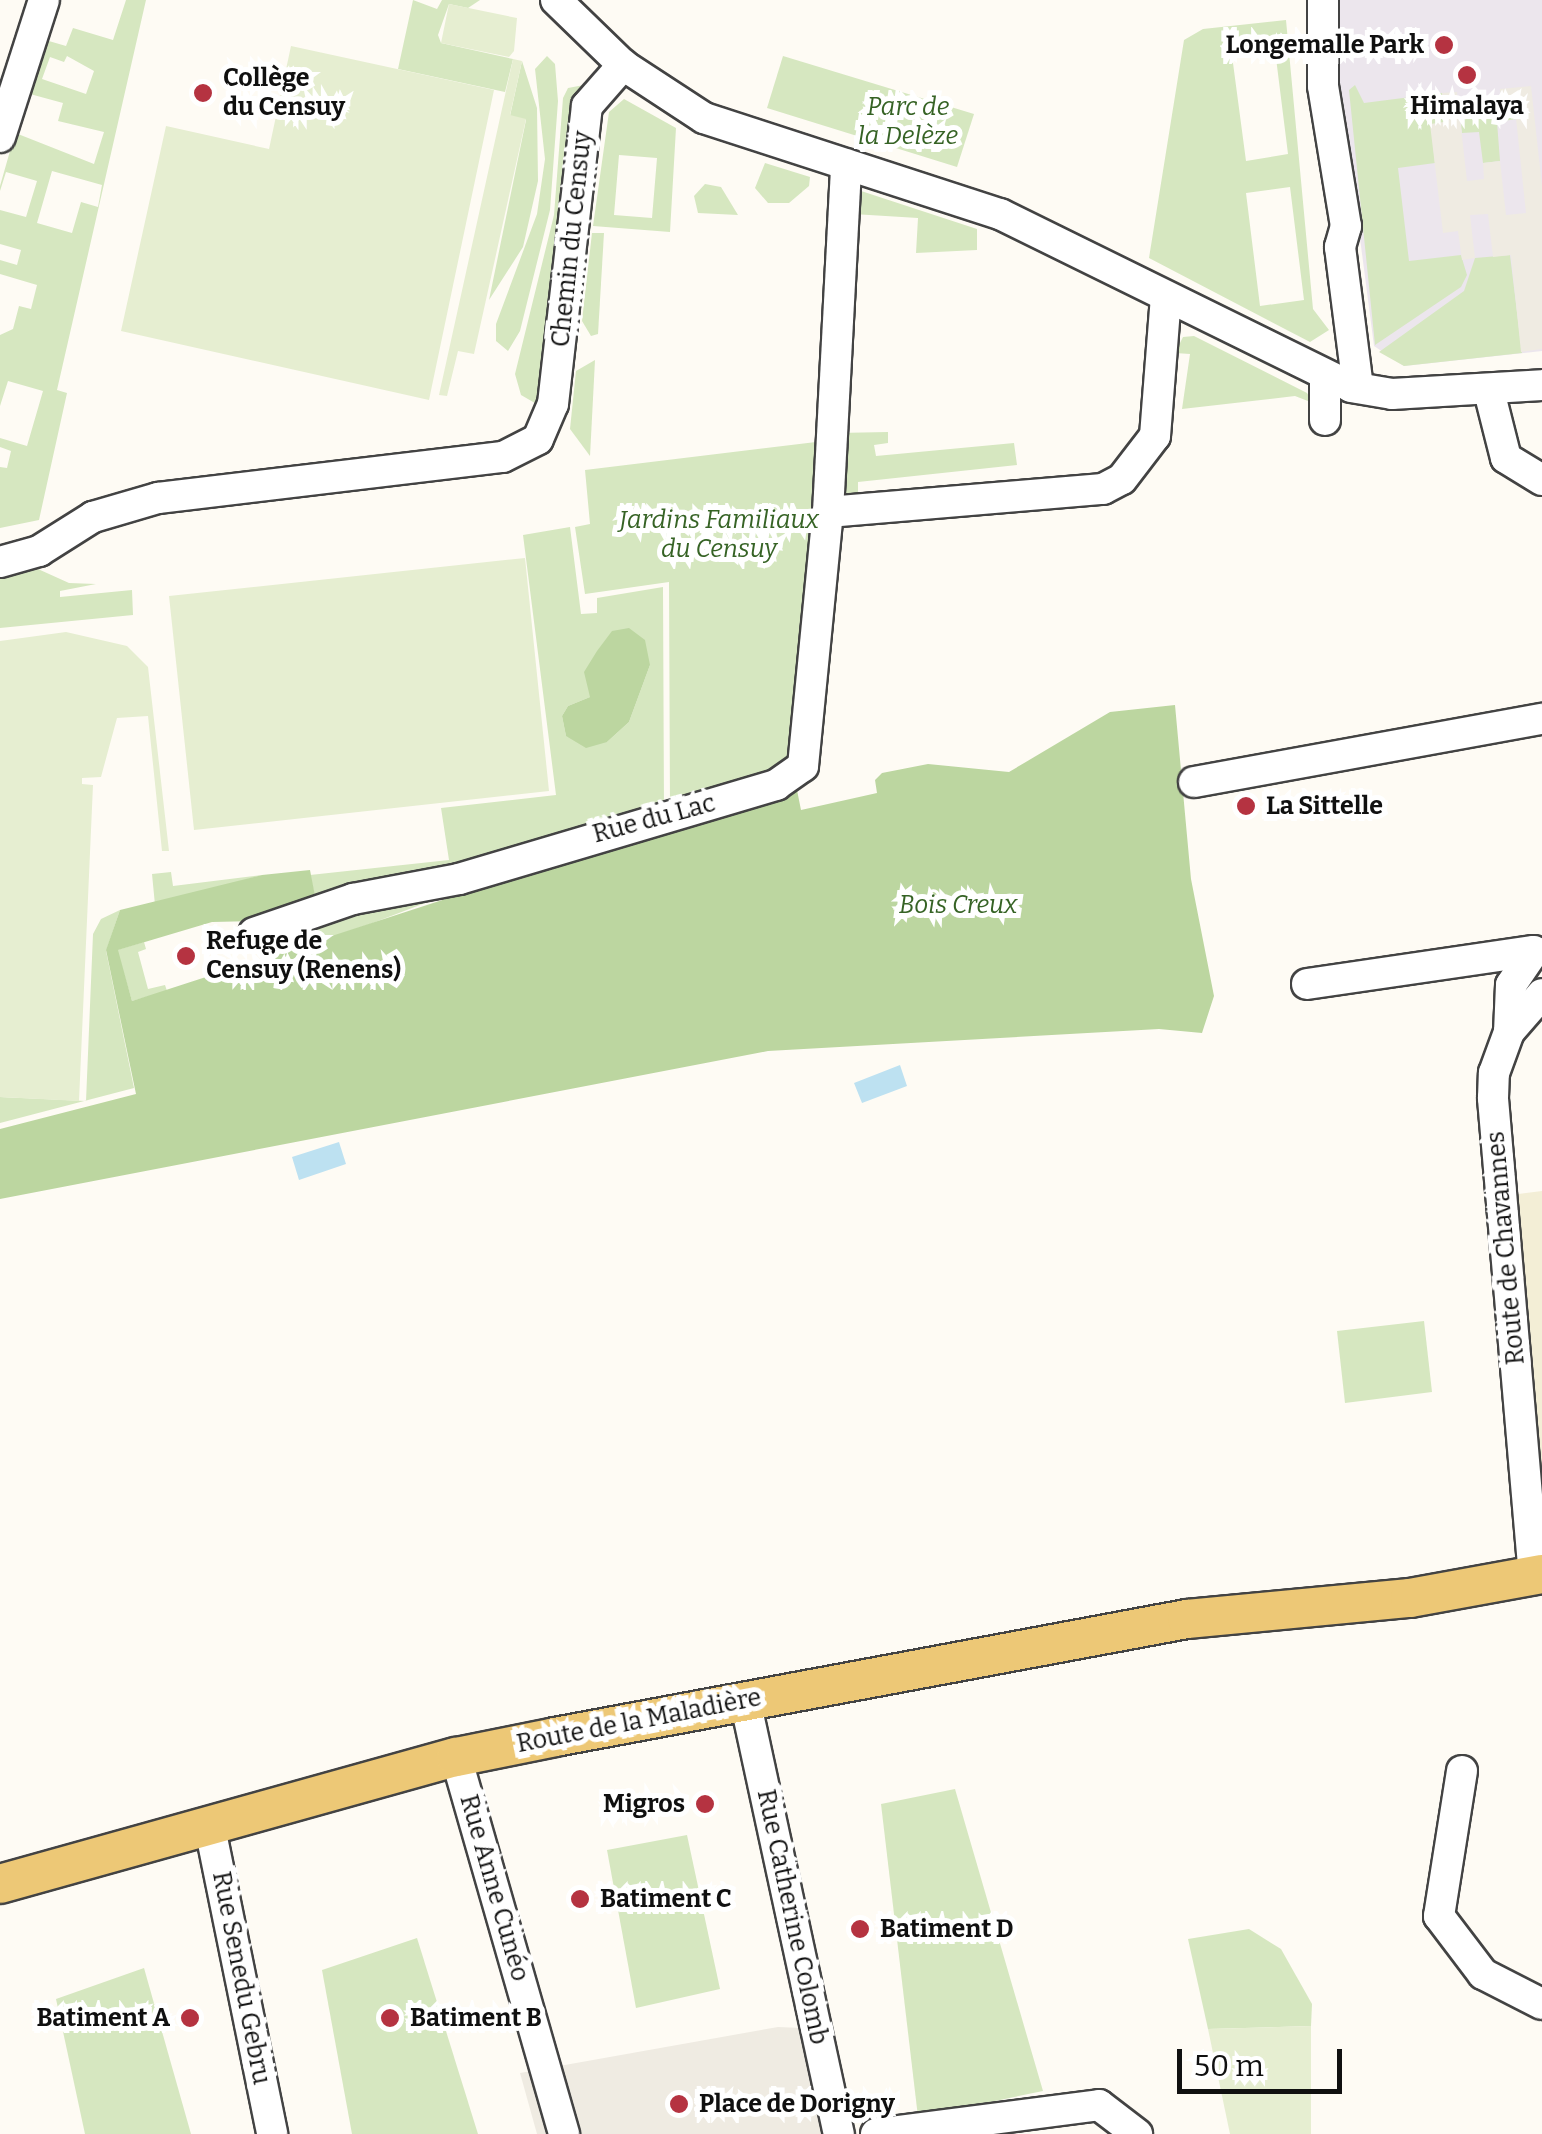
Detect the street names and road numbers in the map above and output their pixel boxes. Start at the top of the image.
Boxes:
street label: Chemin du Censuy [546,129,598,349]
street label: Rue du Lac [589,788,719,850]
street label: Route de Chavannes [1481,1130,1531,1366]
street label: Route de la Maladière [514,1683,764,1759]
street label: Rue Catherine Colomb [750,1787,834,2047]
street label: Rue Anne Cunéo [453,1791,535,1985]
street label: Rue Senedu Gebru [206,1869,276,2087]

